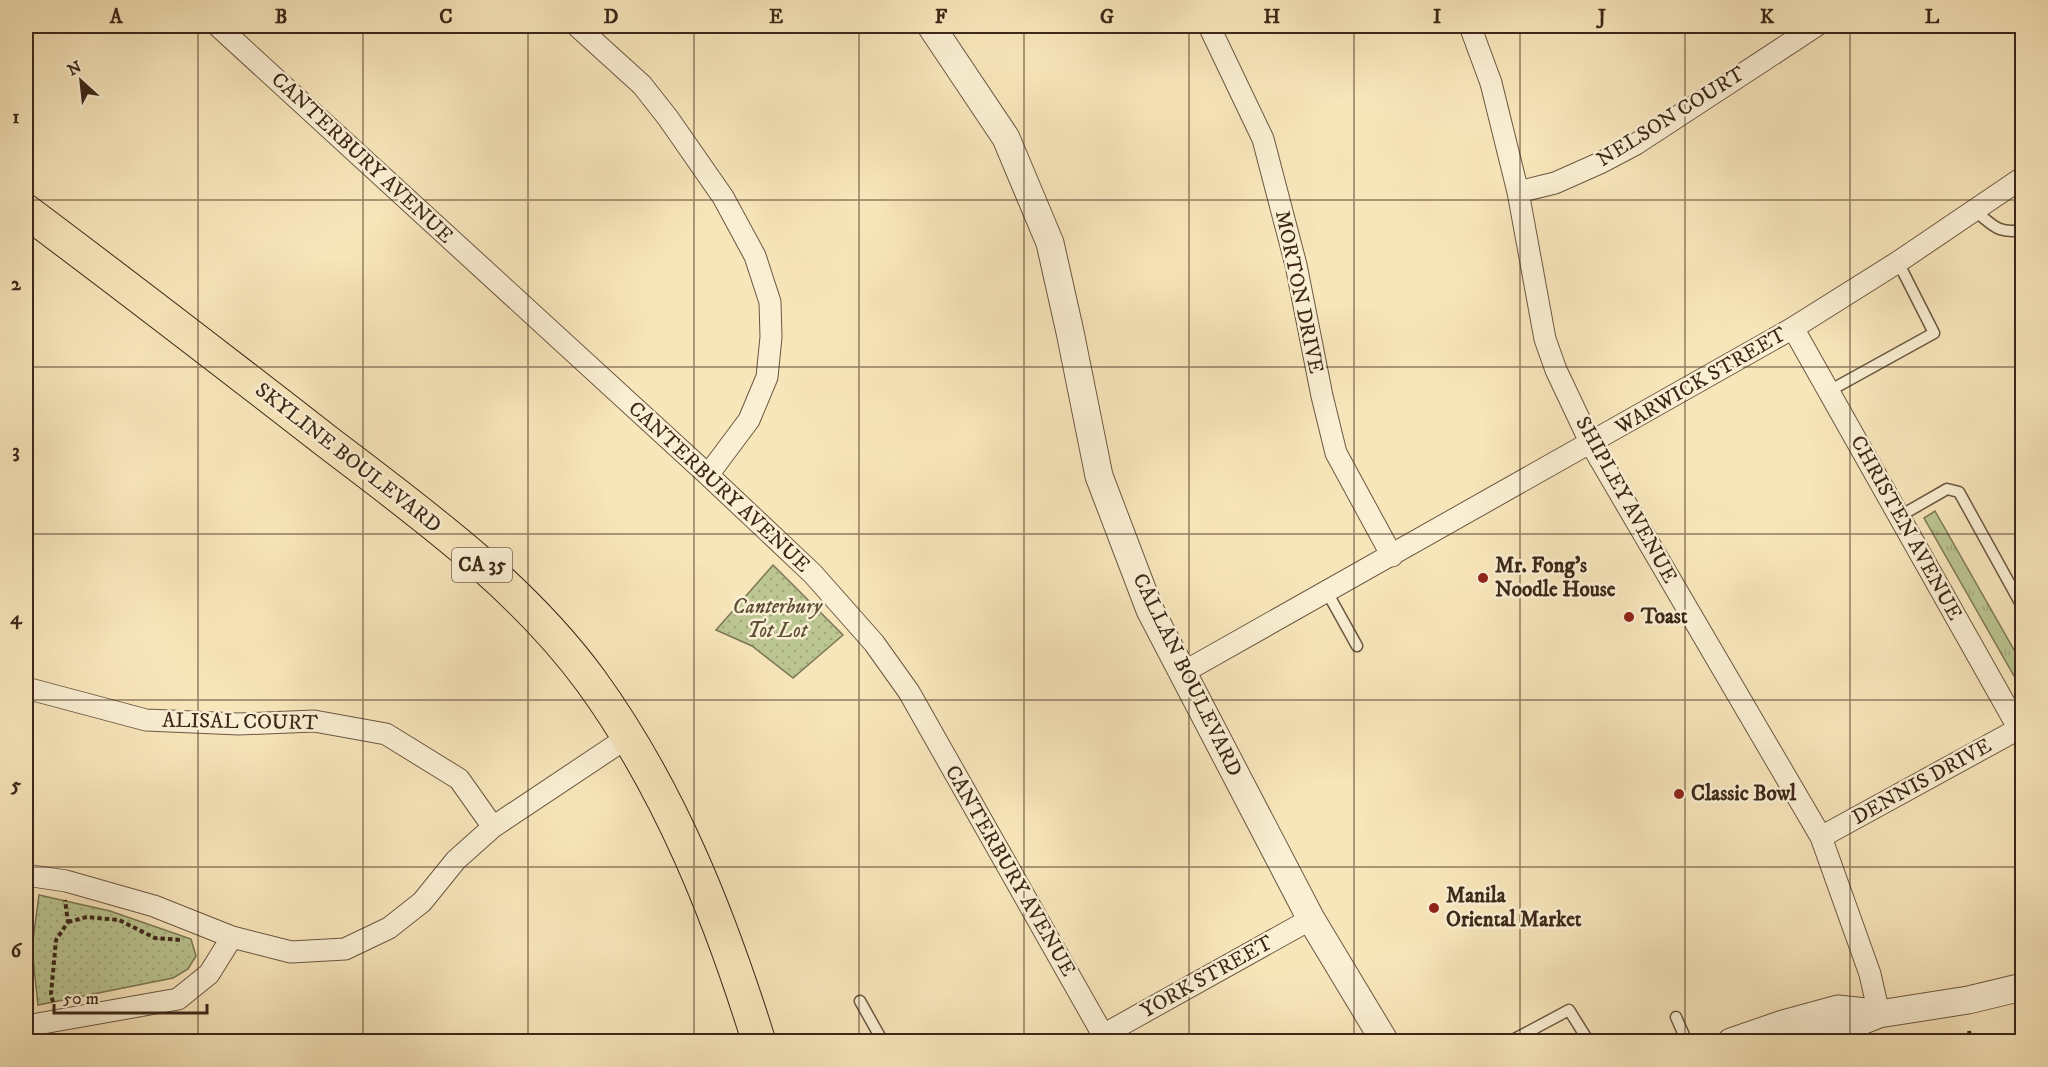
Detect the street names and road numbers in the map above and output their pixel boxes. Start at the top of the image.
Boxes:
street label: NELSON COURT [1592,61,1750,173]
street label: CANTERBURY AVENUE [266,67,459,249]
street label: MORTON DRIVE [1269,208,1329,376]
street label: WARWICK STREET [1610,321,1791,441]
street label: SKYLINE BOULEVARD [250,377,446,539]
street label: CANTERBURY AVENUE [623,396,816,578]
street label: SHIPLEY AVENUE [1569,412,1683,588]
street label: CHRISTEN AVENUE [1844,431,1968,625]
road number: CA 35 [452,548,512,582]
street label: CALLAN BOULEVARD [1126,569,1248,781]
street label: ALISAL COURT [162,708,318,736]
street label: DENNIS DRIVE [1848,733,1996,831]
street label: CANTERBURY AVENUE [939,761,1081,981]
street label: YORK STREET [1136,930,1278,1024]

